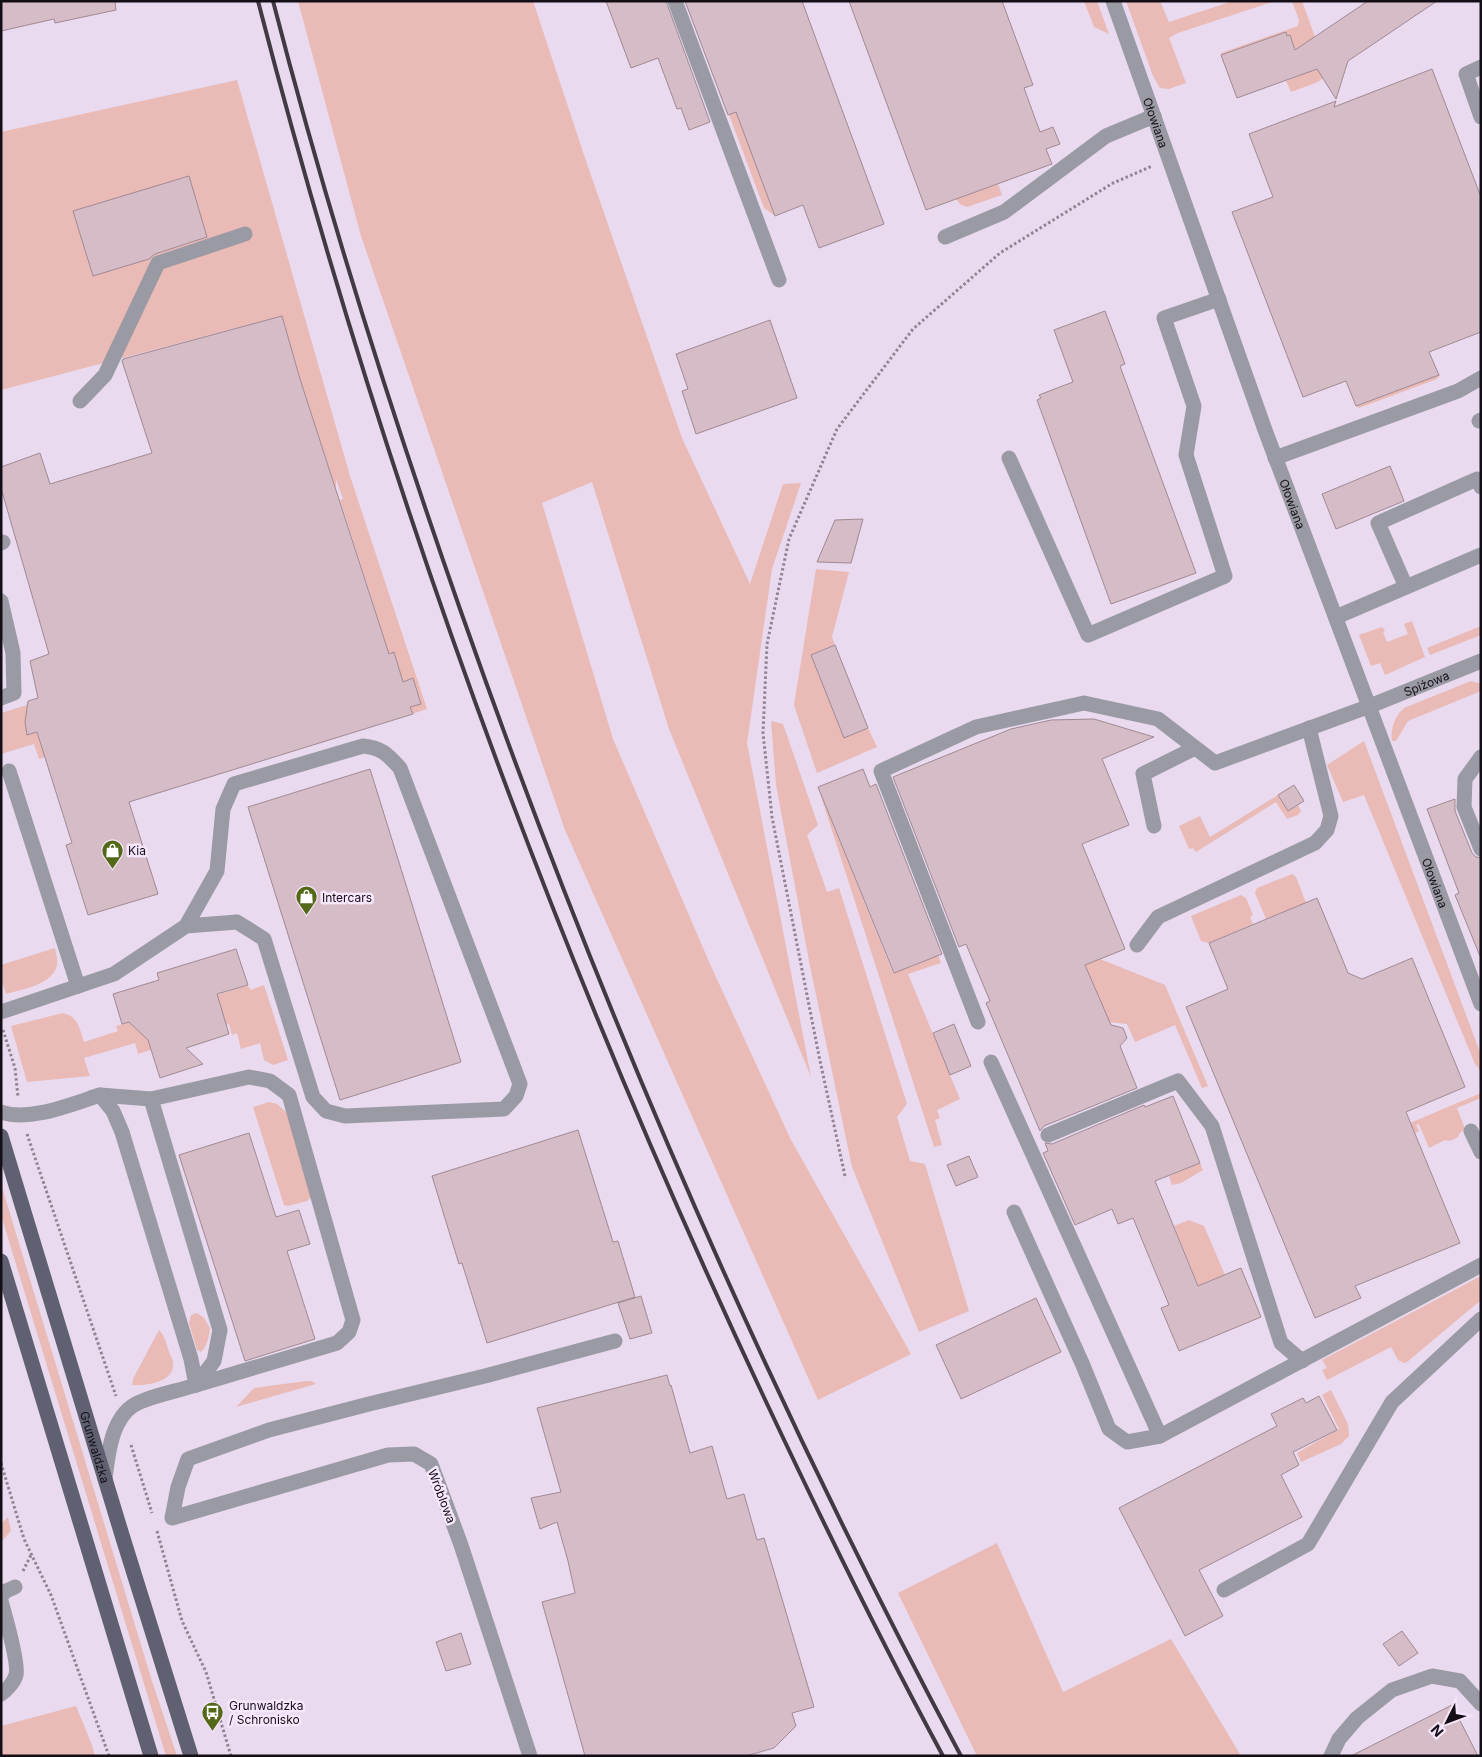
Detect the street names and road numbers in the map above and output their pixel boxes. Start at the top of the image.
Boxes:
street label: Ołowiana [1140,95,1172,150]
street label: Ołowiana [1277,477,1309,531]
street label: Spiżowa [1401,667,1451,699]
street label: Ołowiana [1419,856,1452,910]
street label: Grunwaldzka [77,1409,113,1485]
street label: Wróblowa [425,1467,459,1525]

